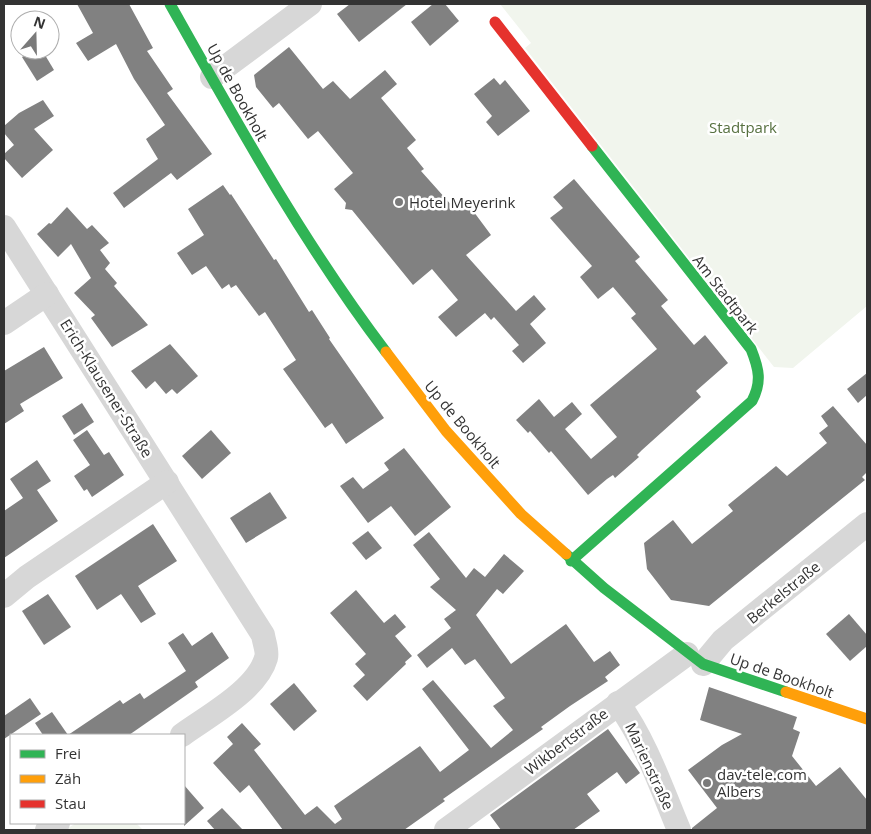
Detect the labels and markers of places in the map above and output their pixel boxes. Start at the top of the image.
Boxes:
place label: Hotel Meyerink [409,192,516,212]
marker: Hotel Meyerink [393,196,405,208]
place label: dav-tele.com Albers [717,764,807,801]
marker: dav-tele.com Albers [701,777,713,789]

